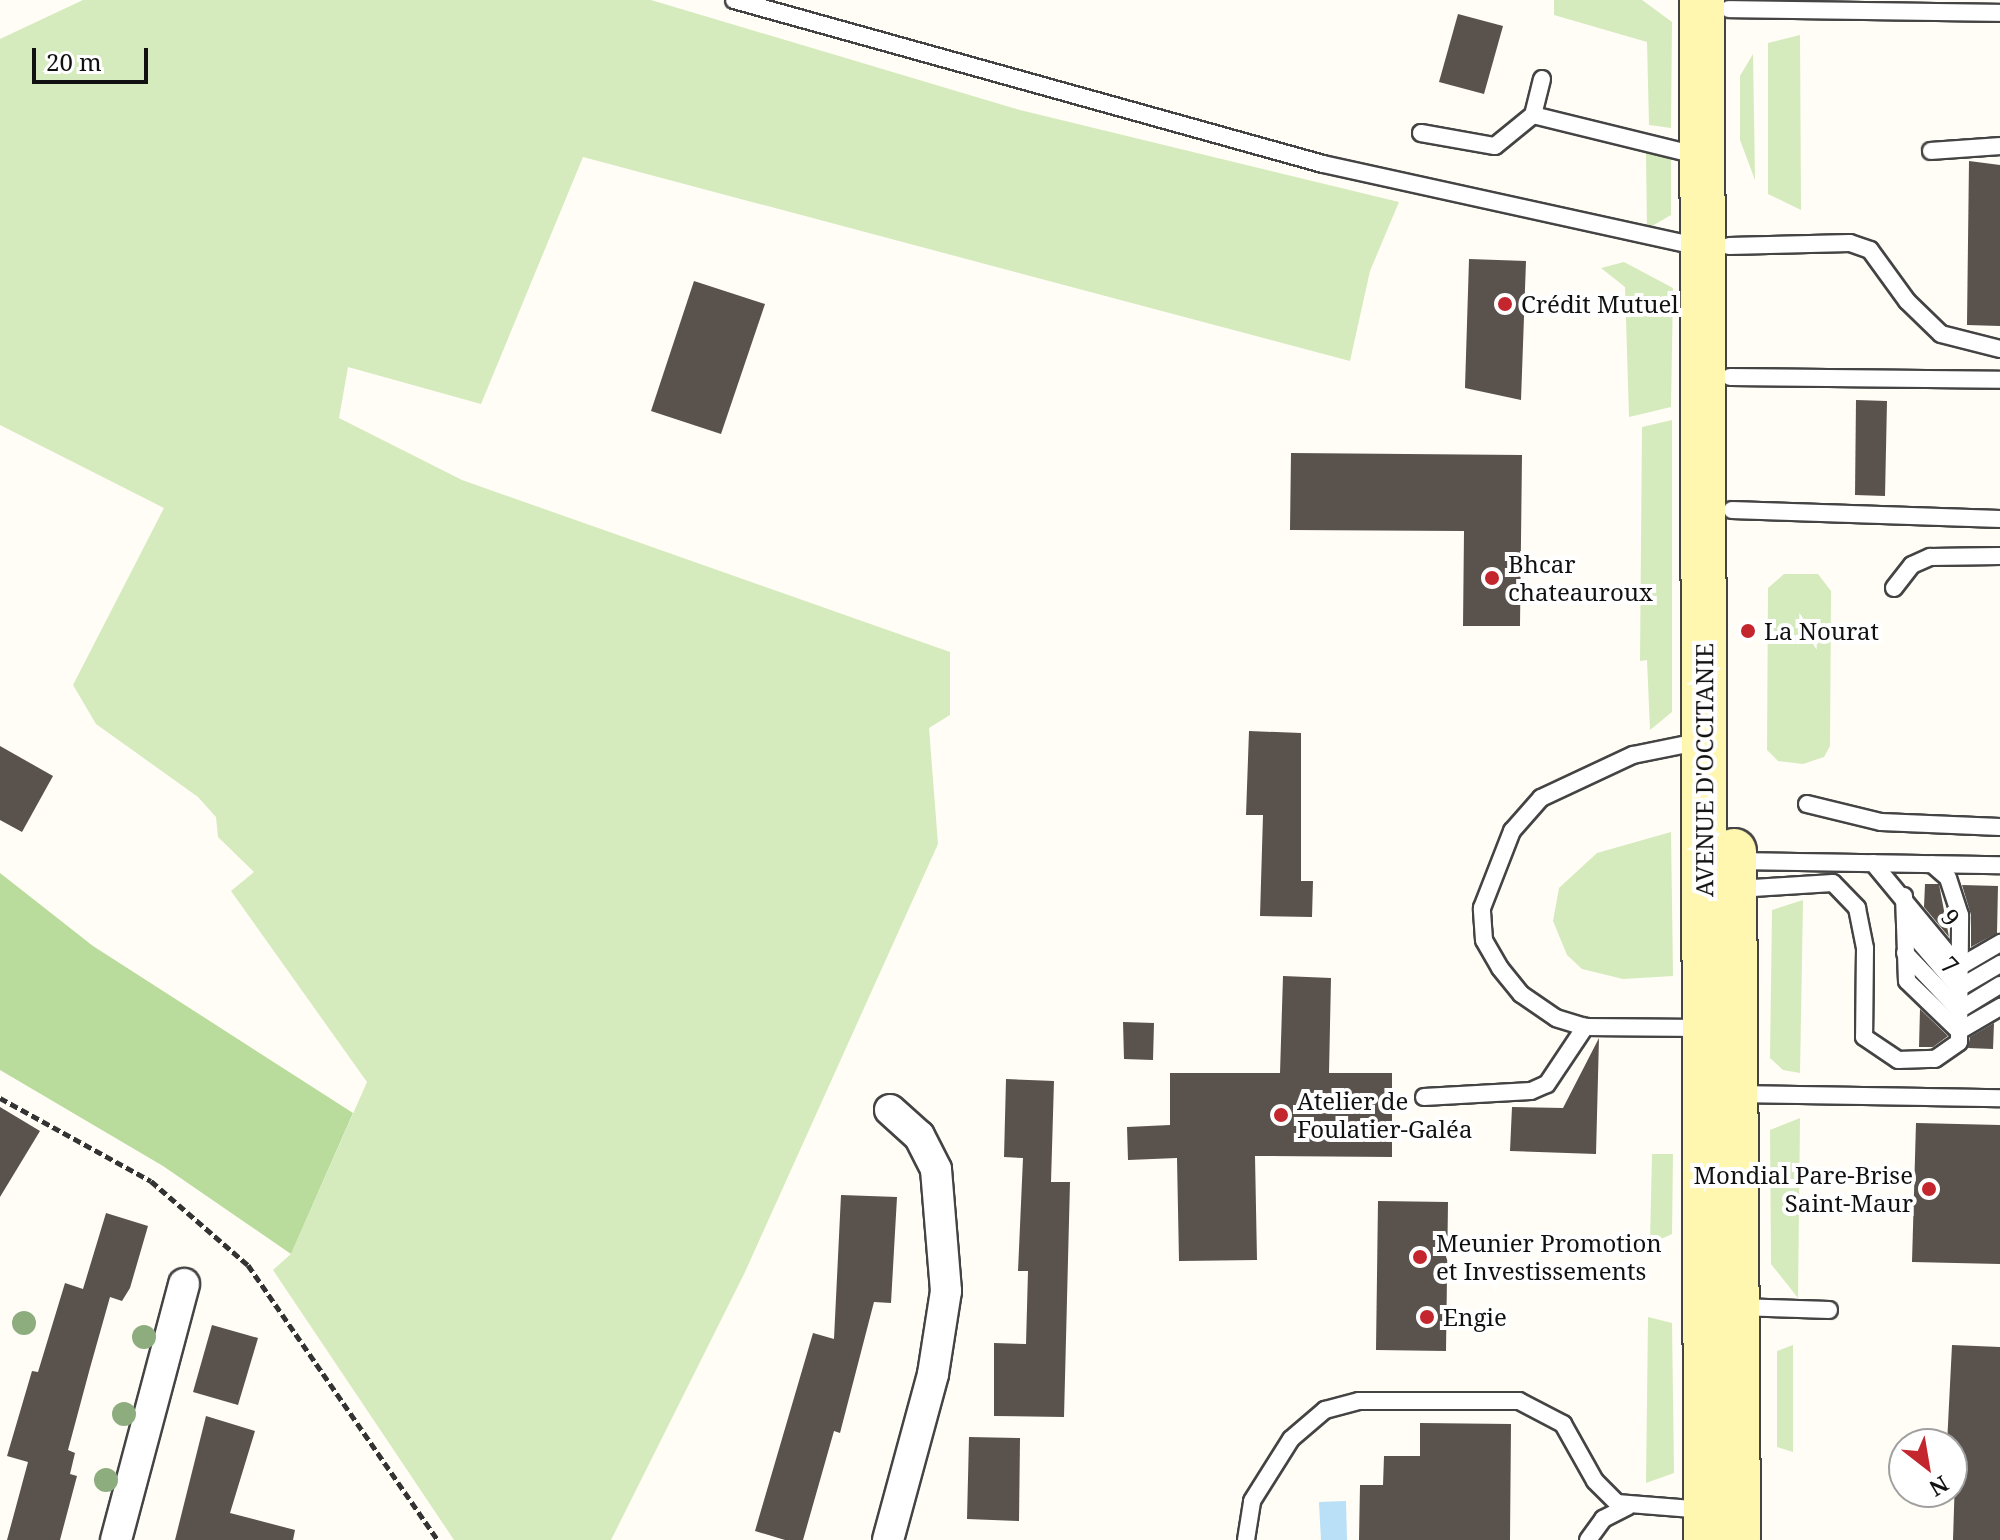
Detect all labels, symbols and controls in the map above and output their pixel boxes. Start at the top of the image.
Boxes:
scale bar [36,32,152,82]
text: 20 m [46,45,102,78]
place label: Crédit Mutuel [1521,290,1679,318]
marker: Crédit Mutuel [1496,295,1514,313]
place label: Bhcar chateauroux [1508,550,1653,606]
marker: Bhcar chateauroux [1483,569,1501,587]
place label: La Nourat [1764,617,1879,645]
marker: La Nourat [1739,622,1757,640]
street label: AVENUE D'OCCITANIE [1690,643,1718,897]
street label: 9 [1936,903,1966,931]
street label: 7 [1935,950,1965,980]
place label: Atelier de Foulatier-Galéa [1297,1087,1472,1143]
marker: Atelier de Foulatier-Galéa [1272,1106,1290,1124]
place label: Mondial Pare-Brise Saint-Maur [1694,1161,1913,1217]
marker: Mondial Pare-Brise Saint-Maur [1920,1180,1938,1198]
place label: Meunier Promotion et Investissements [1436,1229,1662,1285]
marker: Meunier Promotion et Investissements [1411,1248,1429,1266]
place label: Engie [1443,1303,1507,1331]
marker: Engie [1418,1308,1436,1326]
north arrow [1888,1428,1968,1508]
text: N [1924,1470,1954,1504]

